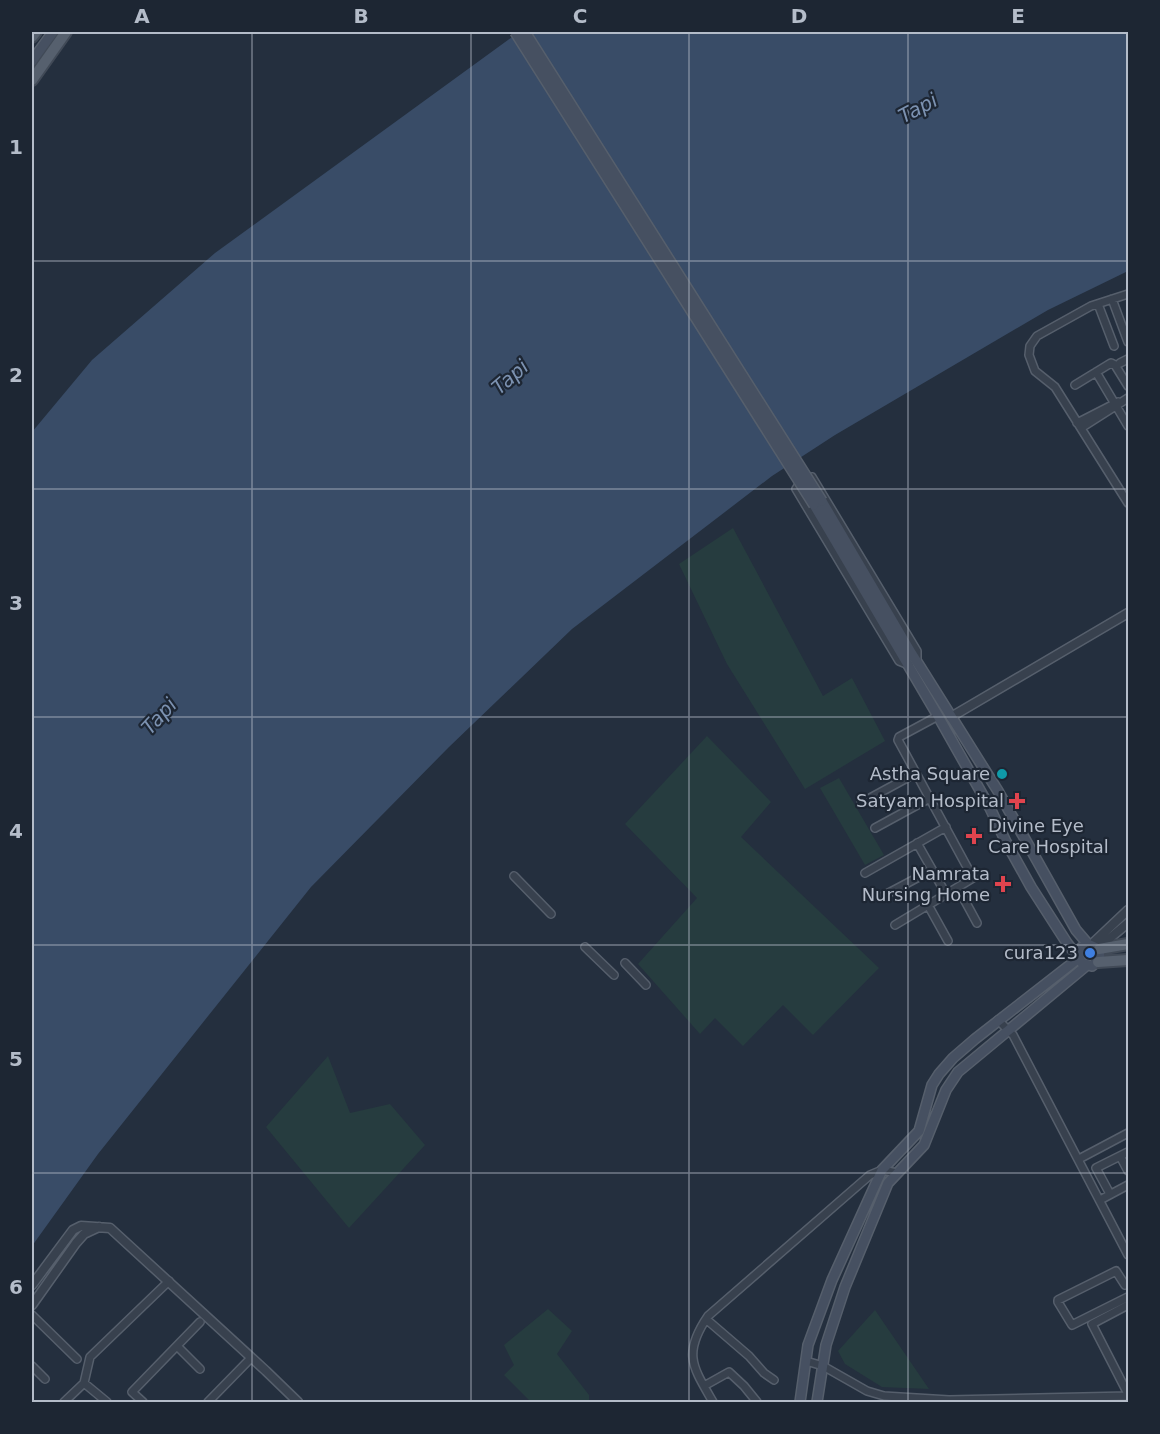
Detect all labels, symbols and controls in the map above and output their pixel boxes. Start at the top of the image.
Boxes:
text: A [134,4,150,28]
text: B [353,4,369,28]
text: C [573,4,587,28]
text: D [791,4,807,28]
text: E [1011,4,1025,28]
water label: Tapi [894,88,942,128]
text: 1 [9,135,23,159]
water label: Tapi [487,354,534,399]
text: 2 [9,363,23,387]
text: 3 [9,591,23,615]
water label: Tapi [136,693,182,739]
place label: Astha Square [870,763,990,784]
marker: Astha Square [995,767,1009,781]
place label: Satyam Hospital [856,790,1004,811]
marker: Satyam Hospital [1008,792,1026,810]
place label: Divine Eye Care Hospital [988,815,1109,857]
text: 4 [9,819,23,843]
marker: Divine Eye Care Hospital [965,827,983,845]
place label: Namrata Nursing Home [862,863,990,905]
marker: Namrata Nursing Home [994,875,1012,893]
place label: cura123 [1004,942,1078,963]
marker: cura123 [1083,946,1097,960]
text: 5 [9,1047,23,1071]
text: 6 [9,1275,23,1299]

